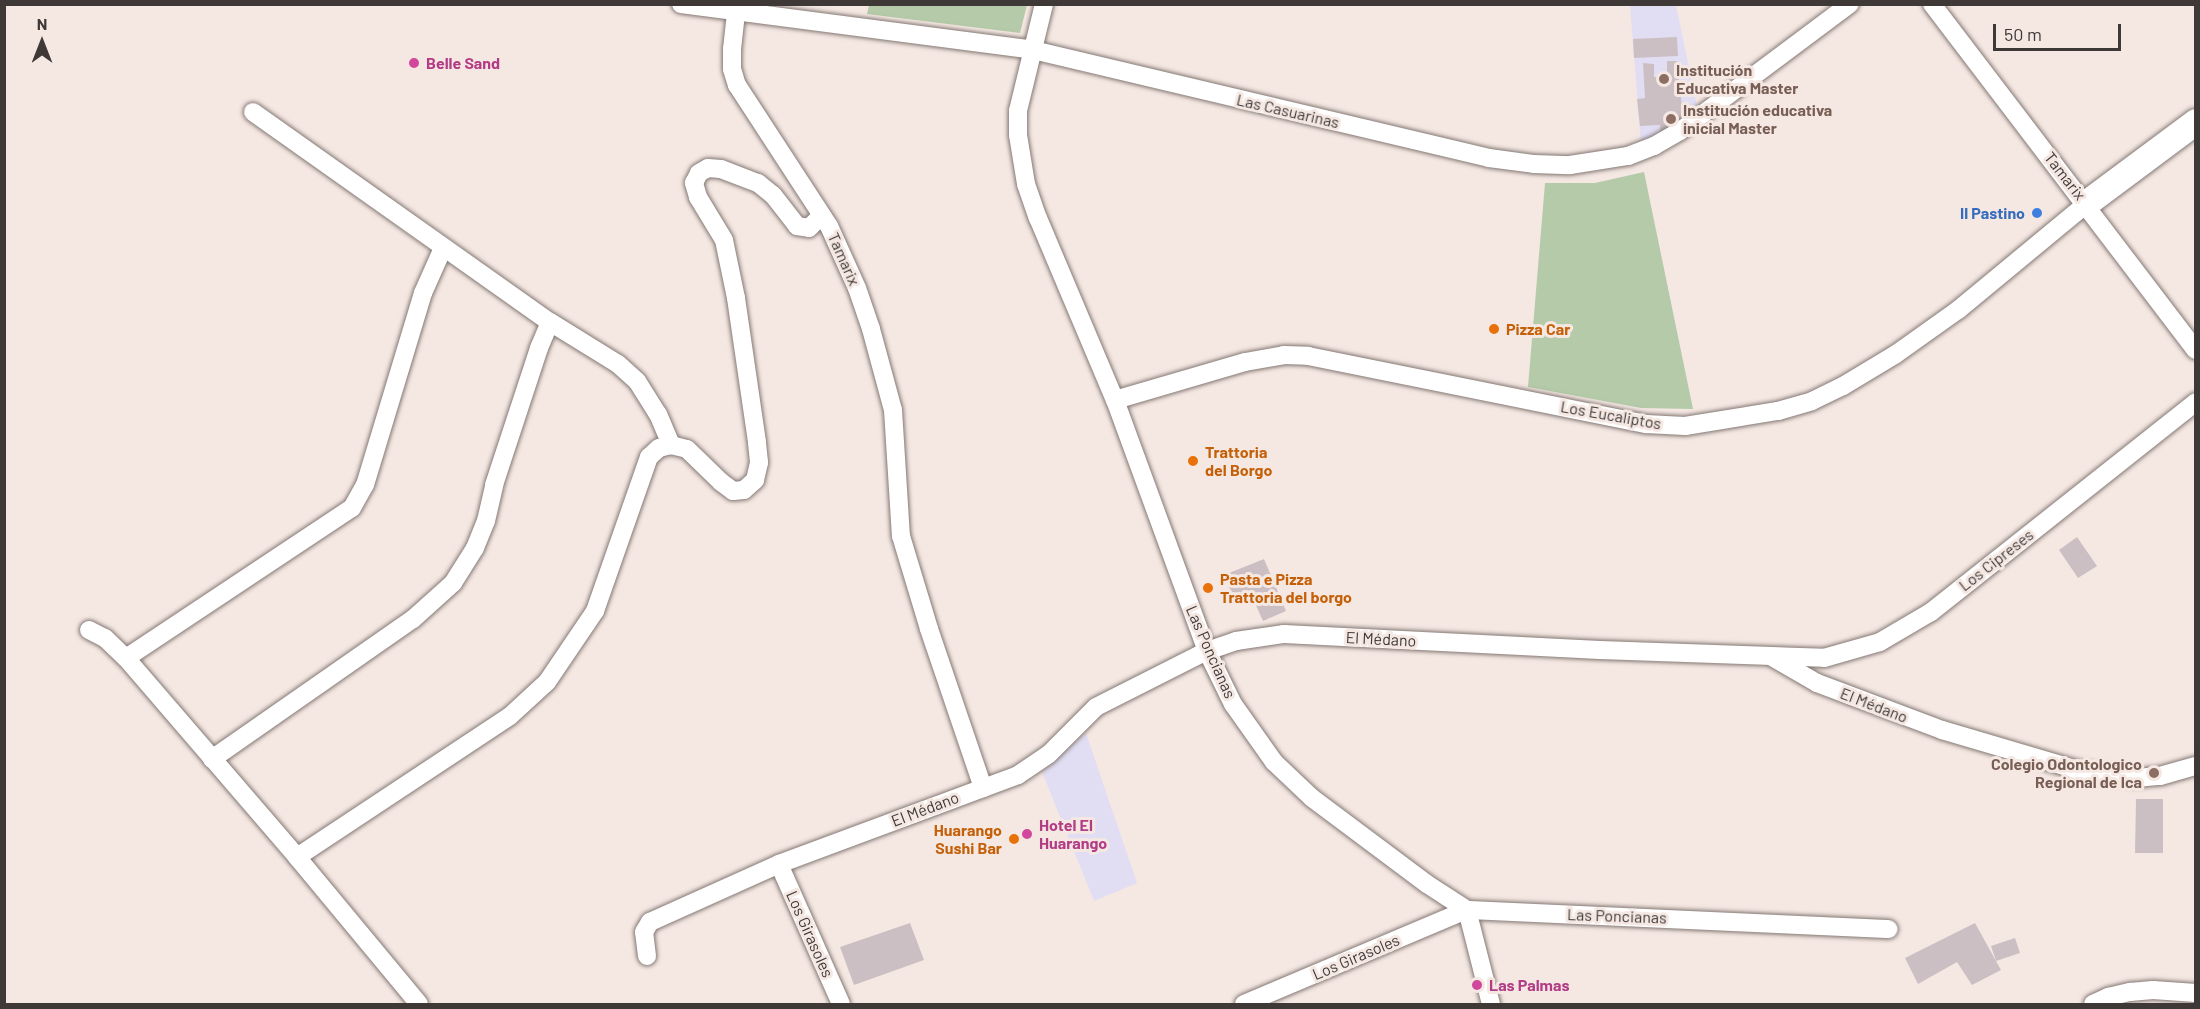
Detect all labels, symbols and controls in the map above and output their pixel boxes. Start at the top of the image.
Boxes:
north arrow [12,12,72,72]
scale bar [1996,12,2124,50]
text: N [37,14,47,33]
text: 50 m [2004,23,2042,45]
place label: Belle Sand [426,53,500,73]
marker: Belle Sand [407,56,421,70]
place label: Institución Educativa Master [1676,60,1798,98]
marker: Institución Educativa Master [1657,72,1671,86]
street label: Las Casuarinas [1235,90,1341,132]
place label: Institución educativa inicial Master [1683,100,1832,138]
marker: Institución educativa inicial Master [1664,112,1678,126]
street label: Tamarix [2040,148,2090,204]
place label: Il Pastino [1960,203,2025,223]
marker: Il Pastino [2030,206,2044,220]
street label: Tamarix [824,230,864,288]
place label: Pizza Car [1506,319,1570,339]
marker: Pizza Car [1487,322,1501,336]
street label: Los Eucaliptos [1559,397,1663,433]
place label: Trattoria del Borgo [1205,442,1272,480]
marker: Trattoria del Borgo [1186,454,1200,468]
street label: Los Cipreses [1955,525,2037,595]
place label: Pasta e Pizza Trattoria del borgo [1220,569,1352,607]
marker: Pasta e Pizza Trattoria del borgo [1201,581,1215,595]
street label: Las Poncianas [1182,603,1240,701]
street label: El Médano [1345,628,1417,650]
street label: El Médano [1838,683,1910,727]
place label: Colegio Odontologico Regional de Ica [1991,754,2142,792]
marker: Colegio Odontologico Regional de Ica [2147,766,2161,780]
street label: El Médano [889,787,961,831]
place label: Hotel El Huarango [1039,815,1107,853]
place label: Huarango Sushi Bar [934,820,1002,858]
marker: Hotel El Huarango [1020,827,1034,841]
marker: Huarango Sushi Bar [1007,832,1021,846]
street label: Los Girasoles [782,888,838,980]
street label: Las Poncianas [1567,905,1667,927]
street label: Los Girasoles [1310,930,1402,984]
place label: Las Palmas [1489,975,1569,995]
marker: Las Palmas [1470,978,1484,992]

